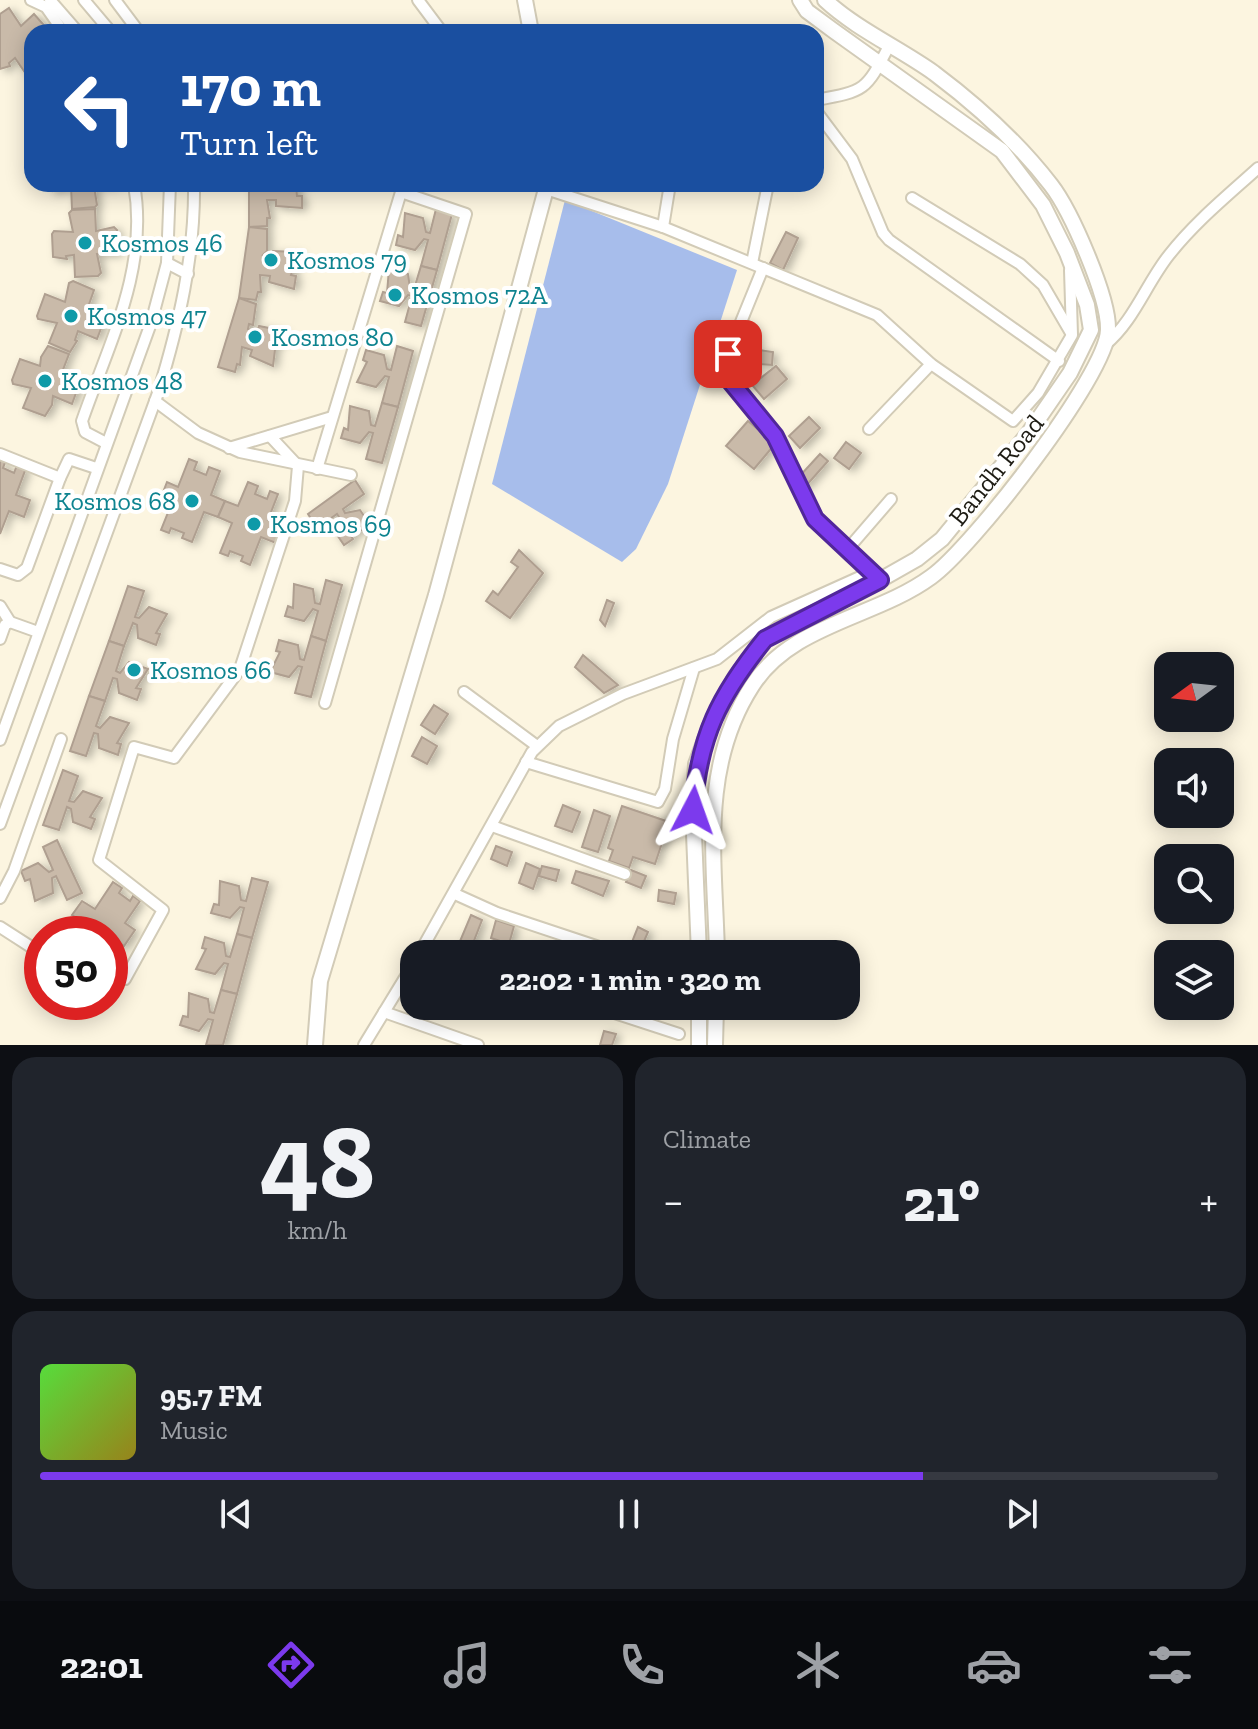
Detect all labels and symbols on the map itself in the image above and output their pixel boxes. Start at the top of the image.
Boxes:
place label: Kosmos 46 [101,227,223,259]
marker: Kosmos 46 [76,234,94,252]
place label: Kosmos 79 [287,244,407,276]
marker: Kosmos 79 [262,251,280,269]
place label: Kosmos 72A [411,279,549,311]
marker: Kosmos 72A [386,286,404,304]
place label: Kosmos 47 [87,300,207,332]
marker: Kosmos 47 [62,307,80,325]
pin [694,320,762,388]
place label: Kosmos 80 [271,321,394,353]
marker: Kosmos 80 [246,328,264,346]
place label: Kosmos 48 [61,365,183,397]
marker: Kosmos 48 [36,372,54,390]
street label: Bandh Road [942,408,1050,532]
place label: Kosmos 68 [54,485,176,517]
marker: Kosmos 68 [183,492,201,510]
place label: Kosmos 69 [270,508,392,540]
marker: Kosmos 69 [245,515,263,533]
north arrow [1154,652,1234,732]
place label: Kosmos 66 [150,654,272,686]
marker: Kosmos 66 [125,661,143,679]
position arrow [651,768,735,852]
speed limit sign: 50 [24,916,128,1020]

